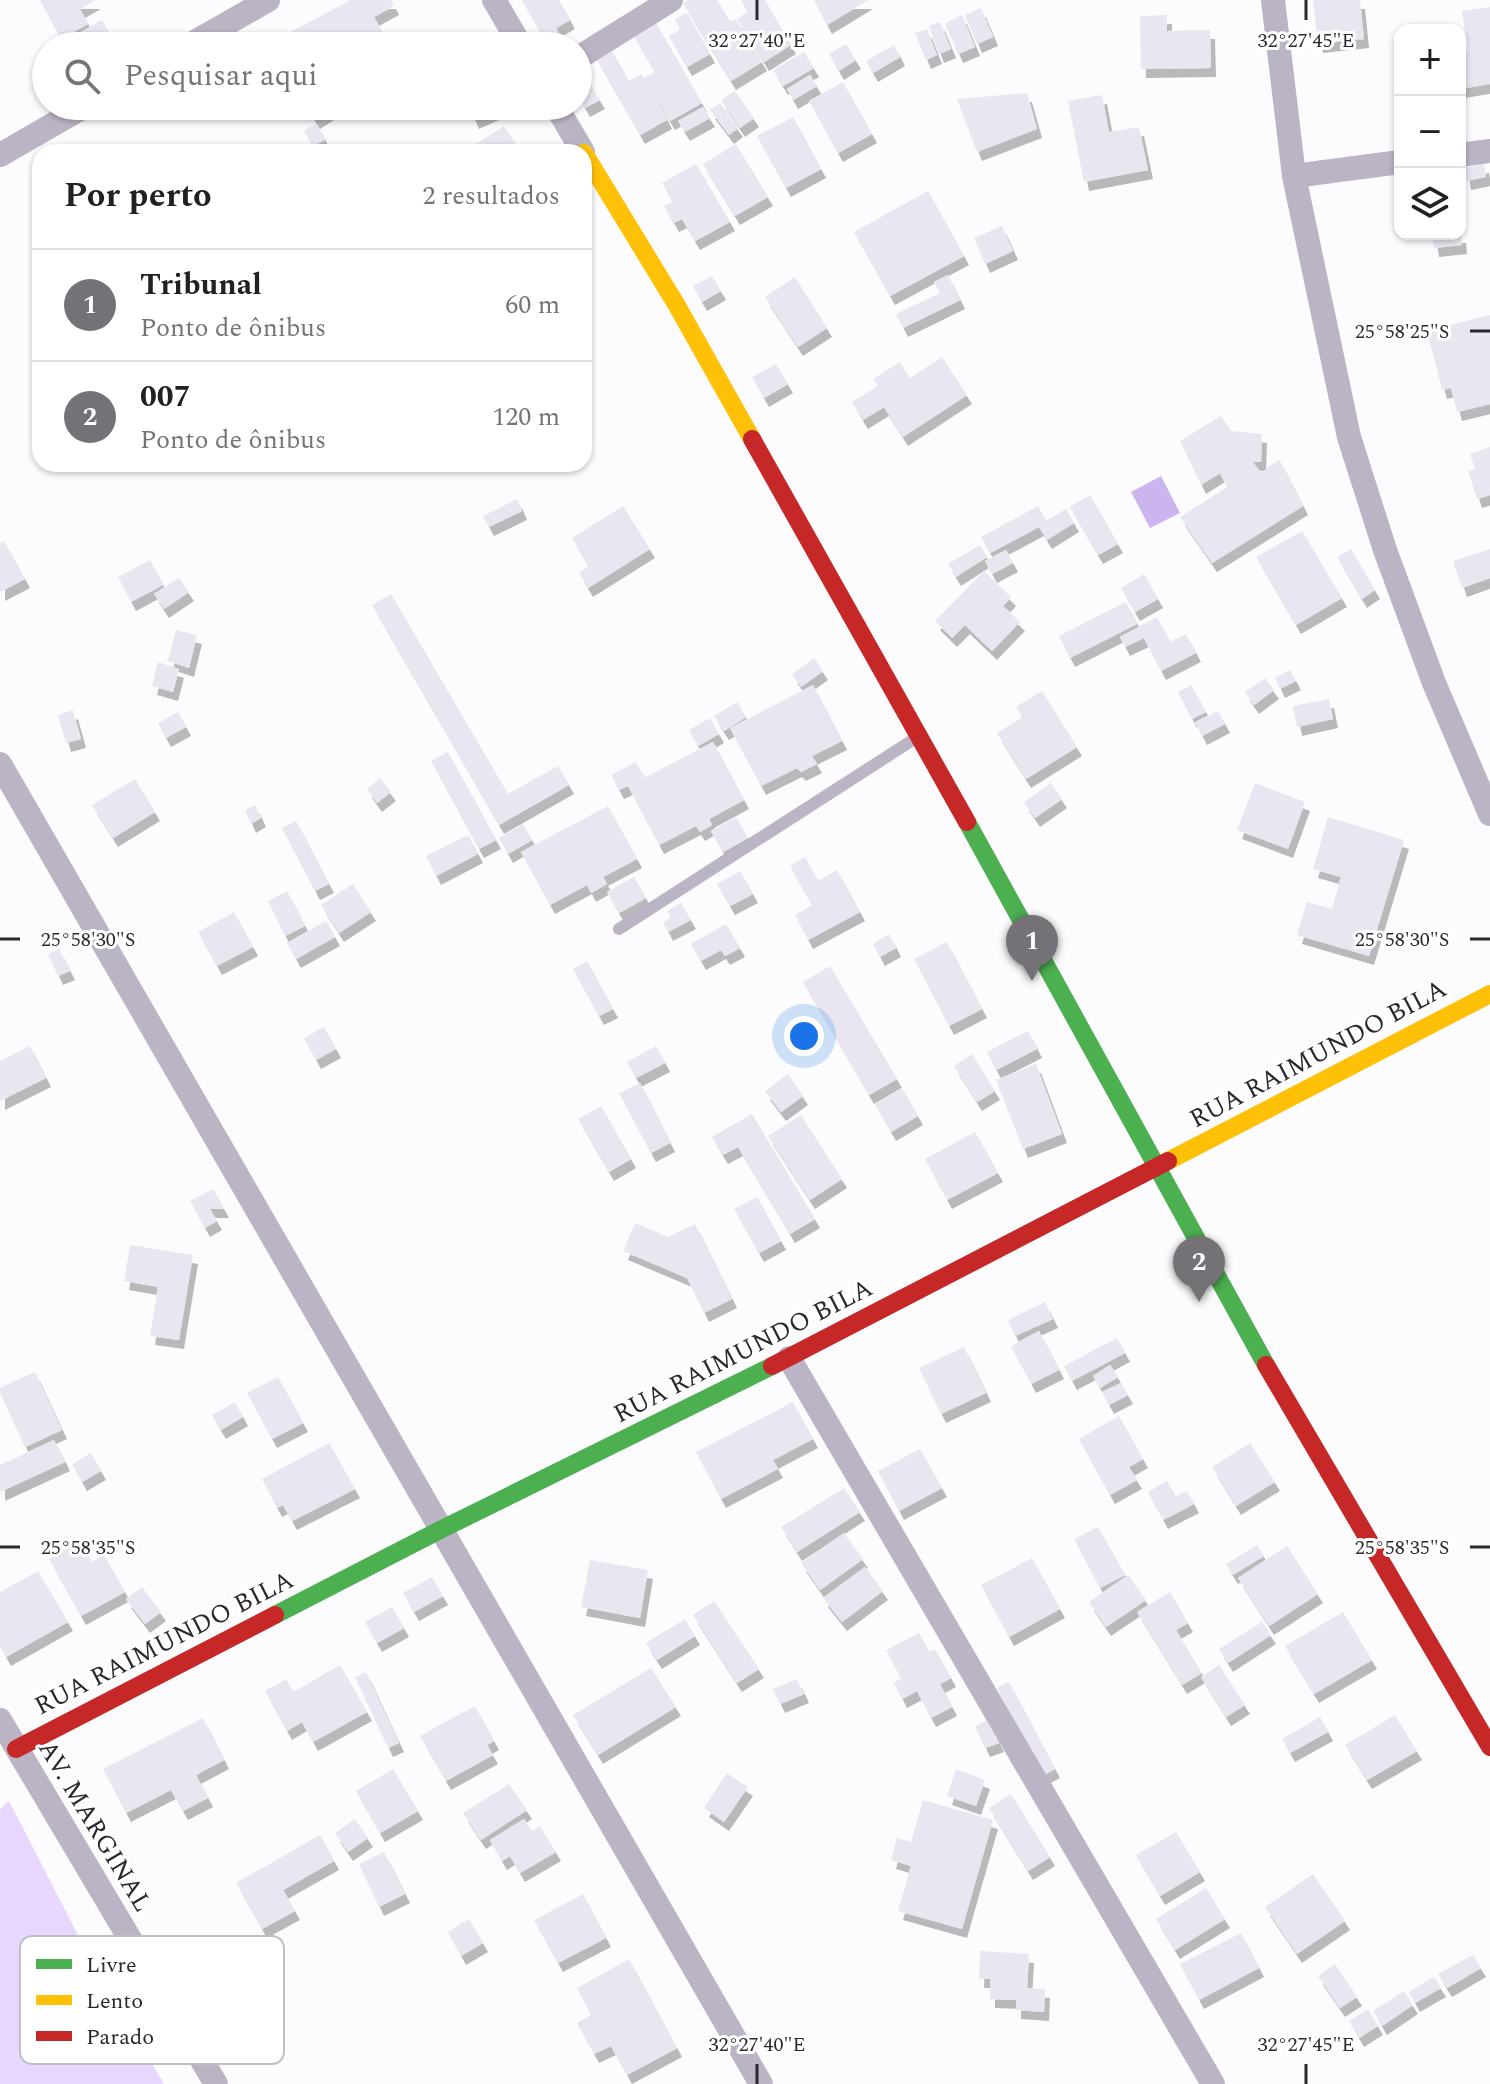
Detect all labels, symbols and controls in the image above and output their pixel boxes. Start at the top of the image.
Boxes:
map controls [1394,24,1466,240]
button: + [1394,24,1466,96]
text: 32°27'40"E [708,26,806,56]
text: 32°27'45"E [1257,26,1355,56]
search box [32,32,592,120]
text: Pesquisar aqui [124,53,318,99]
icon: search [60,54,104,98]
button: − [1394,96,1466,168]
button: layers [1394,168,1466,240]
text: Por perto [64,170,212,222]
text: 2 resultados [422,176,560,216]
text: Tribunal [140,262,262,308]
text: 1 [83,285,97,325]
text: 60 m [505,285,560,325]
text: Ponto de ônibus [140,308,326,348]
text: 25°58'25"S [1355,317,1449,347]
text: 007 [140,374,191,420]
text: 2 [83,397,97,437]
text: 120 m [492,397,560,437]
text: Ponto de ônibus [140,420,326,460]
pin: 1 [1006,915,1058,981]
text: 25°58'30"S [41,925,135,955]
text: 25°58'30"S [1355,925,1449,955]
street label: RUA RAIMUNDO BILA [1182,969,1454,1139]
your location [784,1016,824,1056]
pin: 2 [1173,1236,1225,1302]
street label: RUA RAIMUNDO BILA [606,1268,880,1434]
text: 25°58'35"S [41,1533,135,1563]
text: 25°58'35"S [1355,1533,1449,1563]
street label: RUA RAIMUNDO BILA [27,1560,301,1726]
street label: AV. MARGINAL [28,1732,162,1920]
legend [20,1936,284,2064]
text: Livre [86,1949,137,1982]
text: Lento [86,1985,143,2018]
text: Parado [86,2021,154,2054]
text: 32°27'40"E [708,2030,806,2060]
text: 32°27'45"E [1257,2030,1355,2060]

